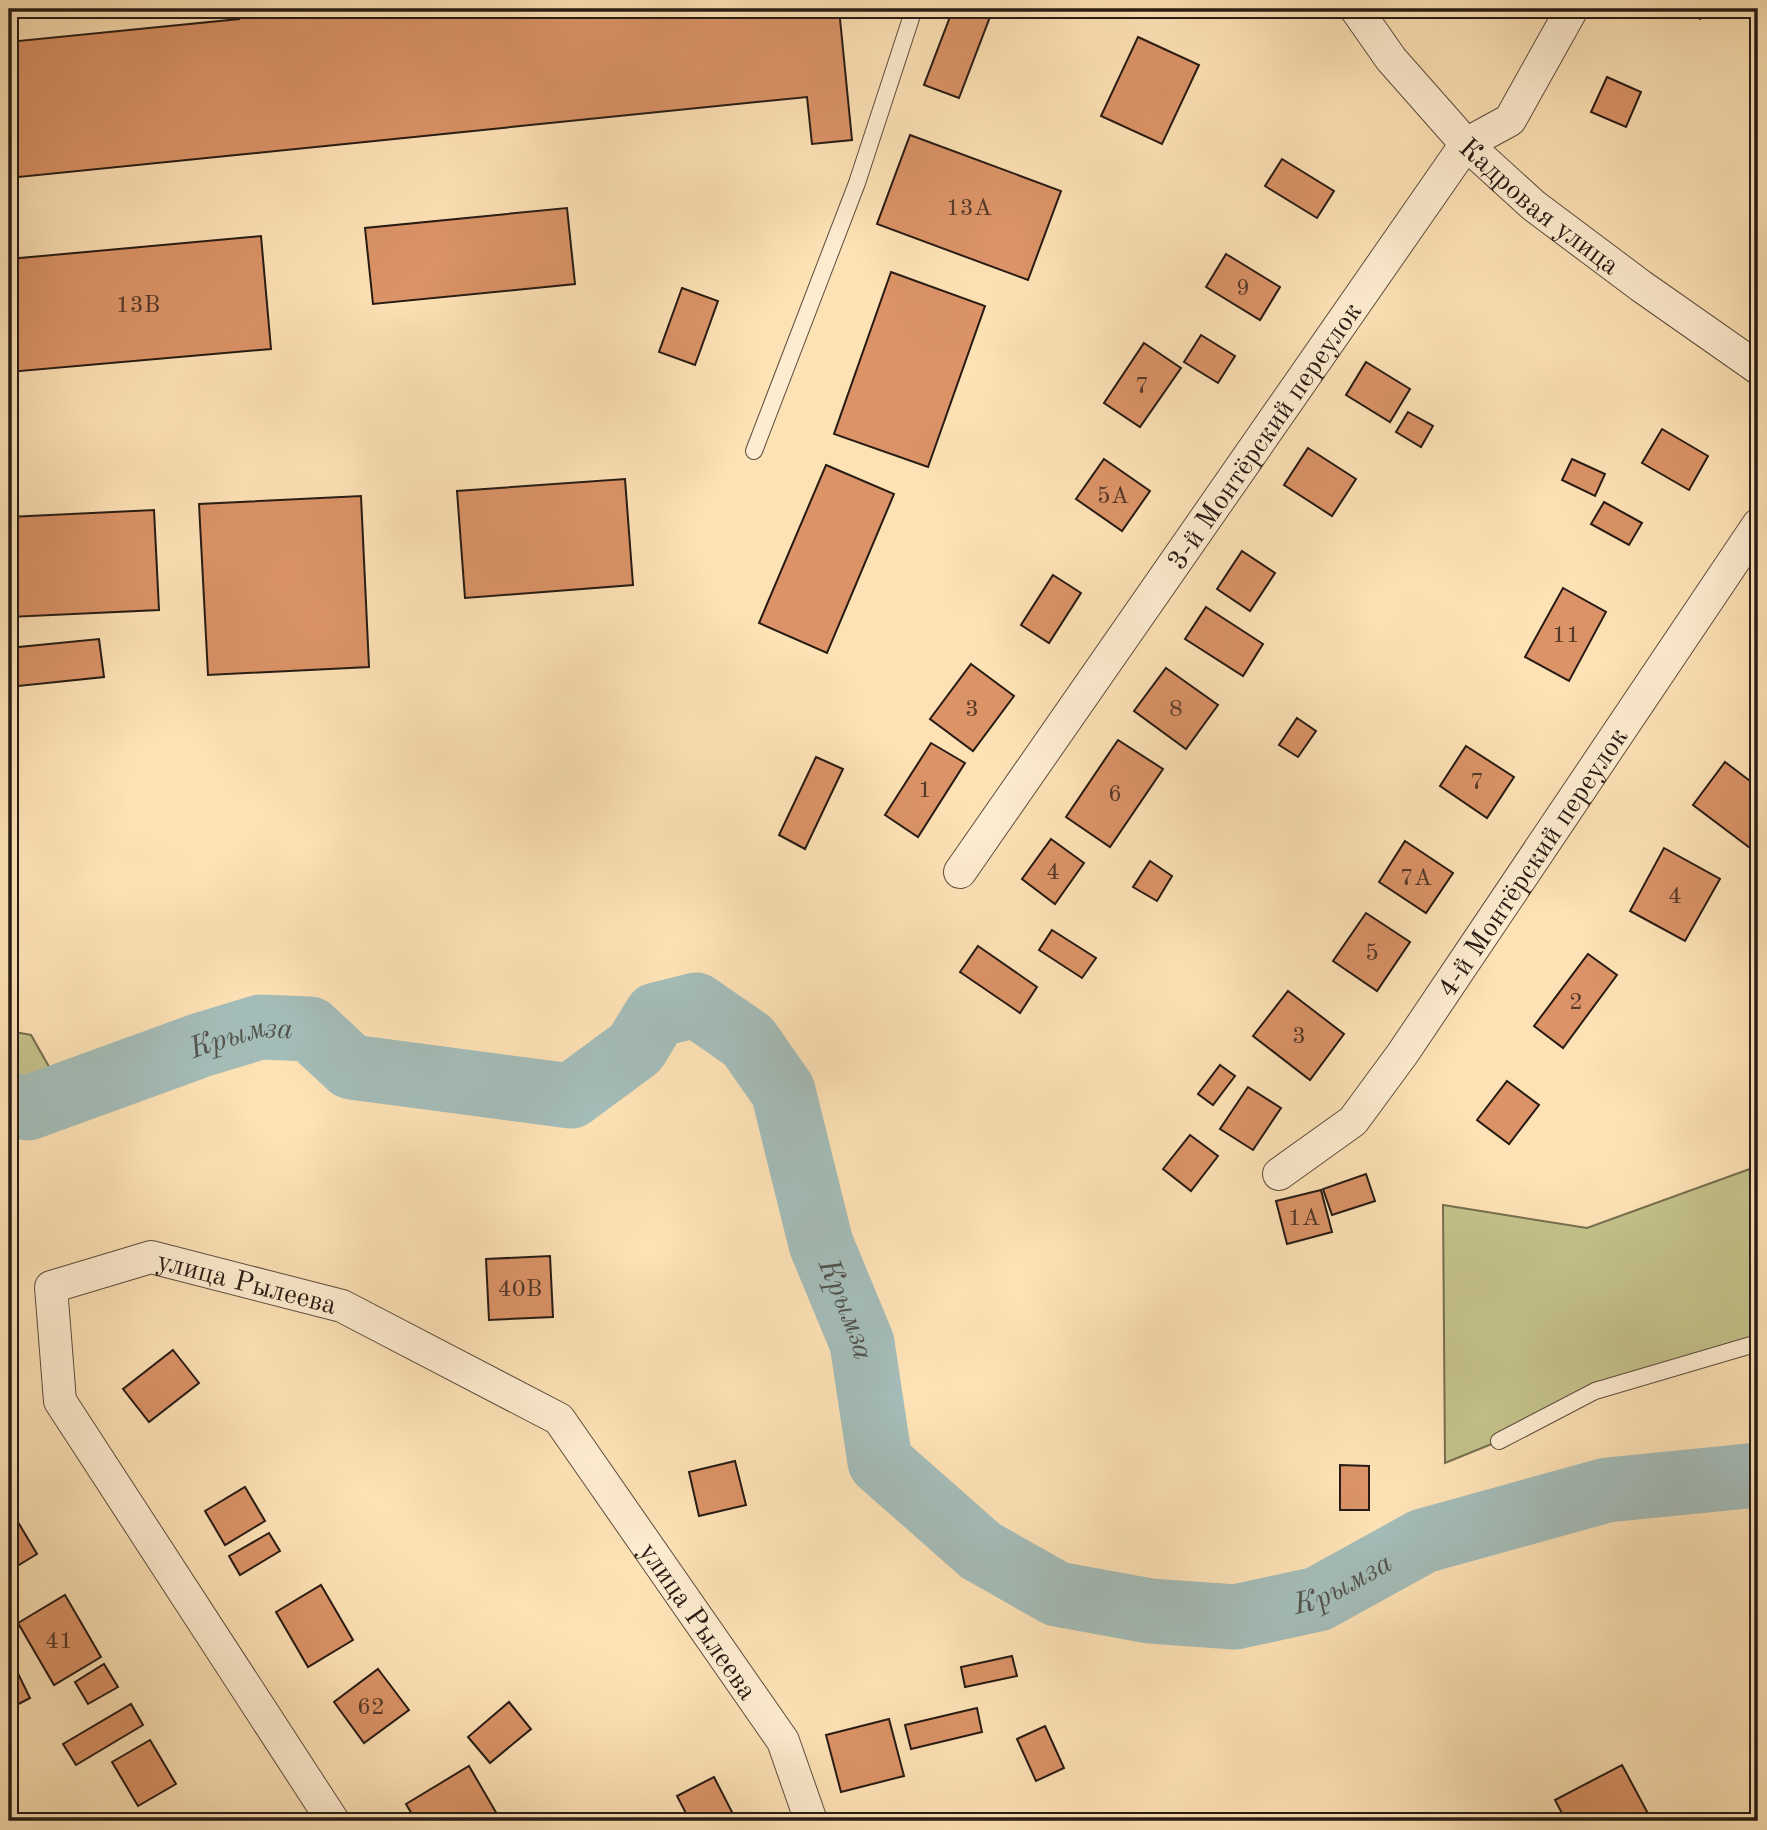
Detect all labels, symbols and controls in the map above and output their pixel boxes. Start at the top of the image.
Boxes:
street label: Кадровая улица [1453,134,1624,282]
house number: 13А [946,197,992,221]
house number: 9 [1236,277,1250,301]
house number: 13В [116,294,160,318]
street label: 3-й Монтёрский переулок [1164,298,1368,575]
house number: 7 [1135,375,1149,399]
house number: 5А [1097,485,1129,509]
house number: 11 [1552,624,1580,648]
house number: 3 [965,698,979,722]
house number: 8 [1169,698,1183,722]
street label: 4-й Монтёрский переулок [1434,723,1635,1003]
house number: 7 [1470,771,1484,795]
house number: 1 [918,779,932,803]
house number: 6 [1108,783,1122,807]
house number: 4 [1046,861,1060,885]
house number: 7А [1400,867,1432,891]
house number: 4 [1668,885,1682,909]
house number: 5 [1365,942,1379,966]
house number: 2 [1569,991,1583,1015]
water label: Крымза [185,1013,294,1065]
house number: 3 [1292,1025,1306,1049]
house number: 1А [1288,1207,1320,1231]
street label: улица Рылеева [154,1248,339,1321]
water label: Крымза [812,1254,877,1362]
house number: 40В [498,1278,542,1302]
street label: улица Рылеева [633,1539,761,1706]
water label: Крымза [1290,1548,1398,1621]
house number: 41 [45,1630,73,1654]
house number: 62 [357,1696,385,1720]

